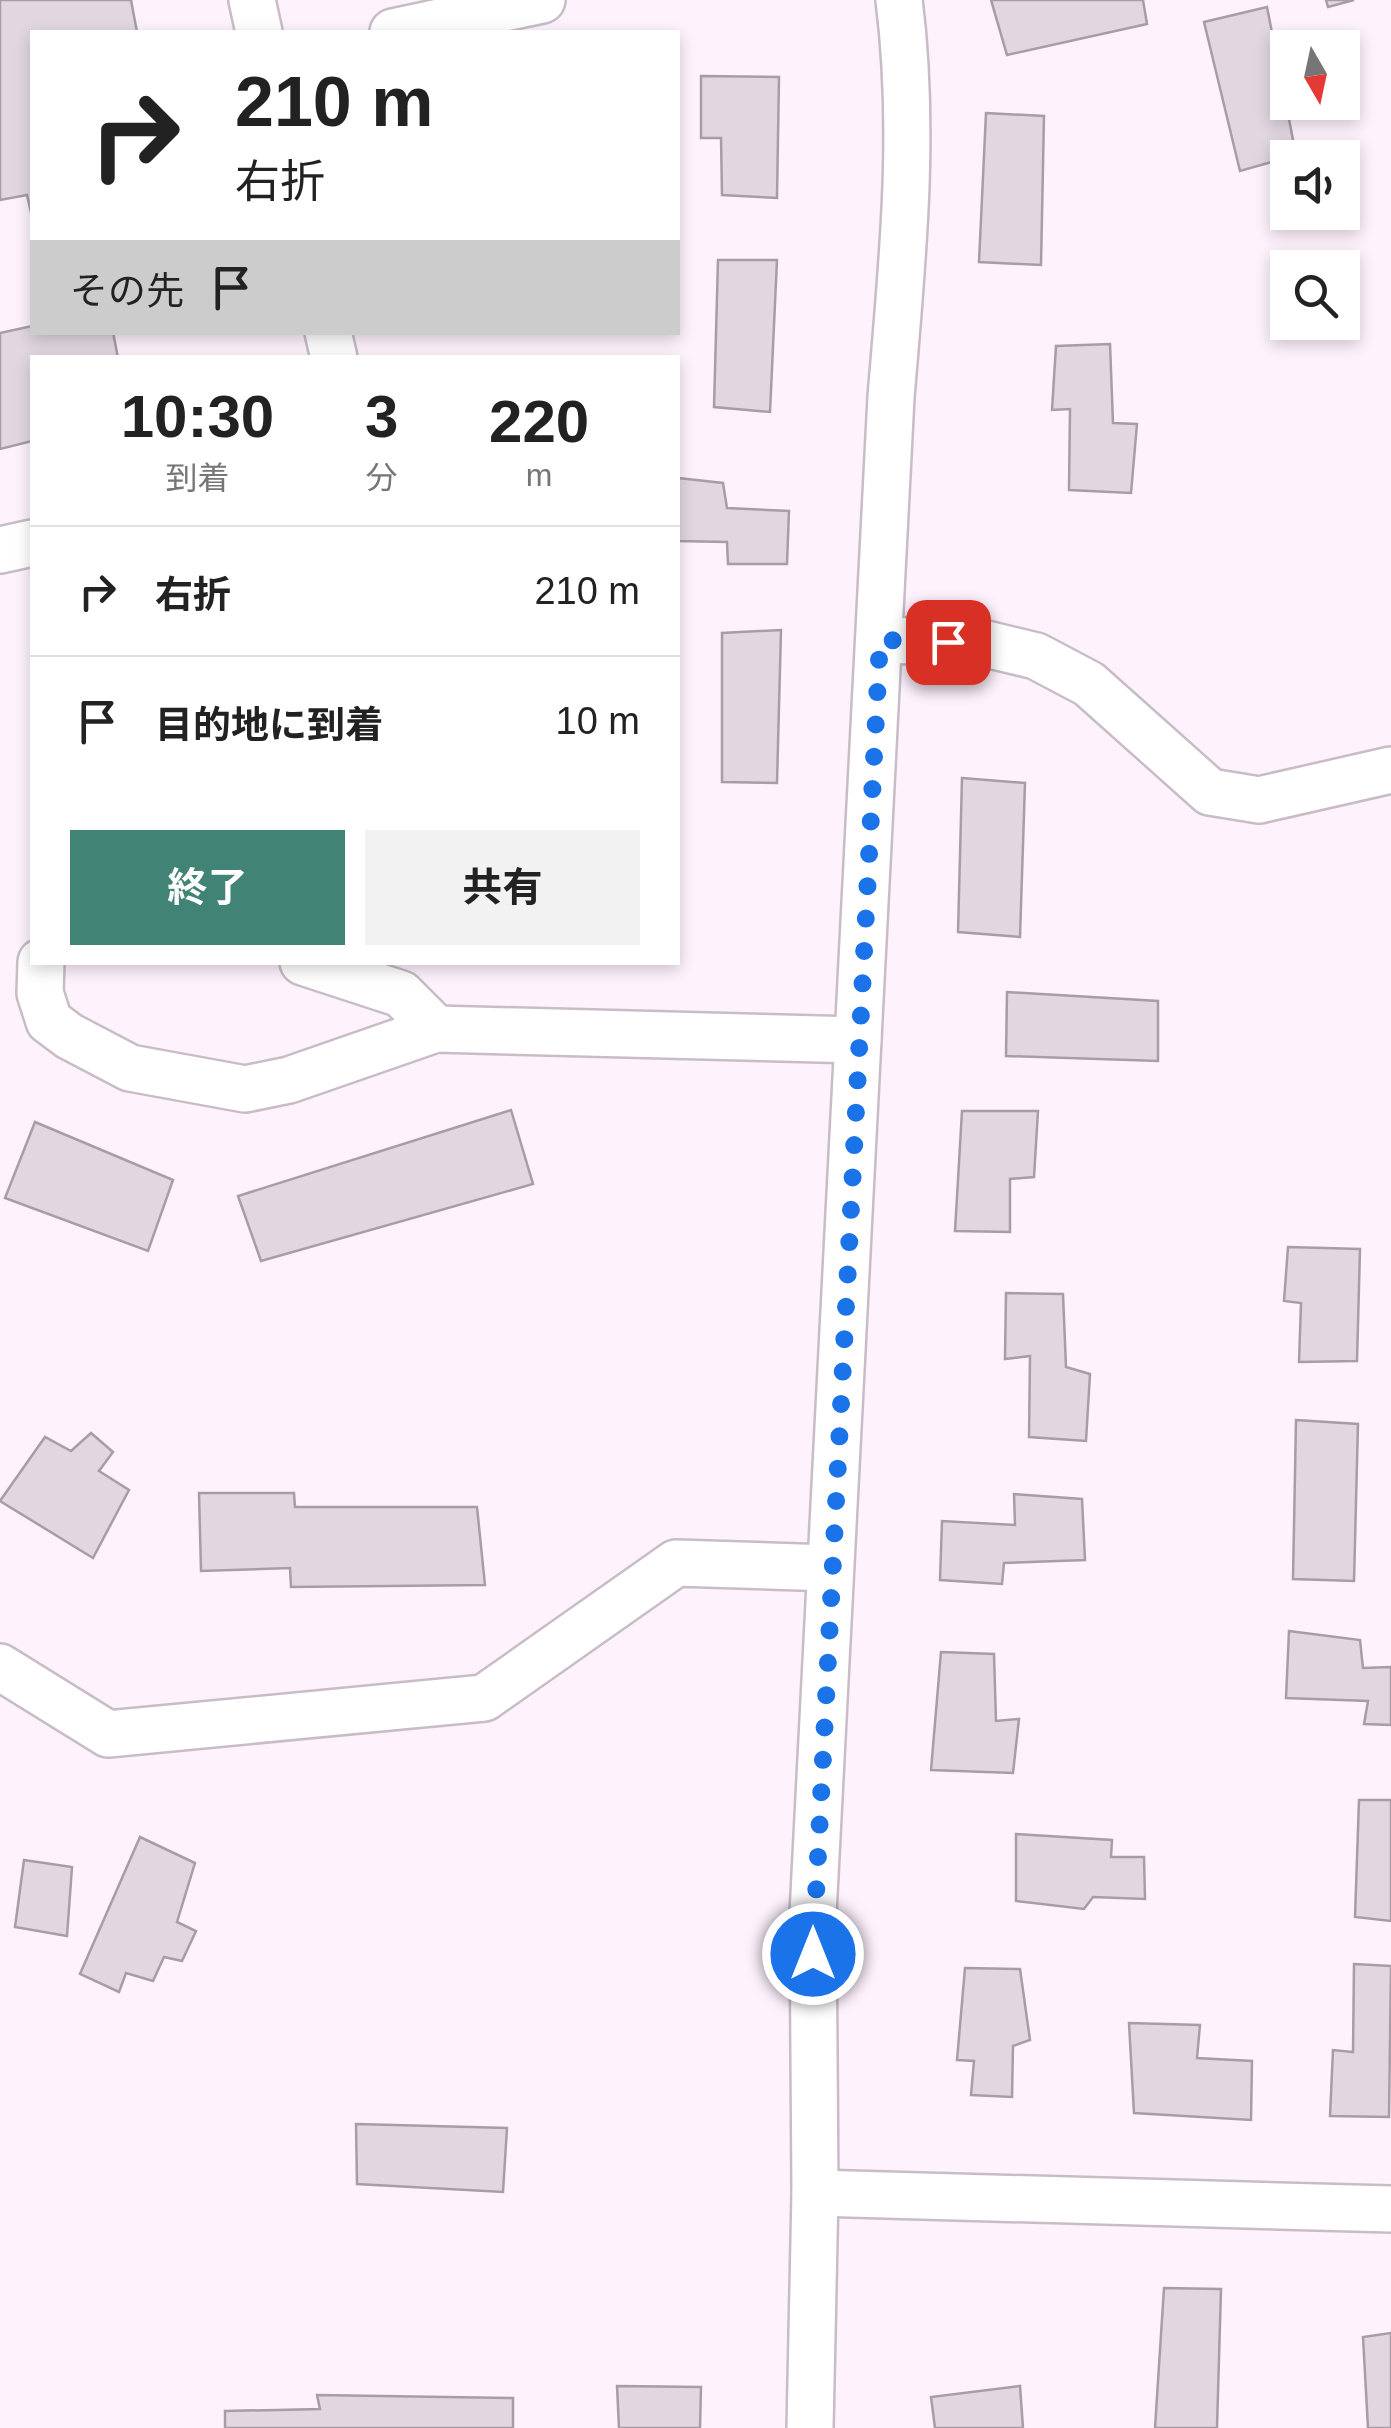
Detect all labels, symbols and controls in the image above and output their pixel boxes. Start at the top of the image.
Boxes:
north arrow [1270,30,1360,120]
map controls [1270,30,1360,340]
text: 210 m [235,63,433,141]
icon: right [70,70,200,200]
button: sound [1270,140,1360,230]
text: 右折 [235,156,325,207]
button: search [1270,250,1360,340]
icon: arrive [204,260,259,315]
text: その先 [70,270,184,312]
text: 10:30 [121,383,274,450]
text: 3 [365,383,398,450]
text: 220 [489,388,589,455]
text: m [526,457,552,493]
text: 到着 [165,460,229,496]
text: 分 [366,460,398,496]
icon: right [70,564,125,619]
text: 210 m [534,570,640,612]
text: 右折 [155,574,231,616]
pin [906,600,991,685]
icon: arrive [921,615,976,670]
icon: arrive [70,694,125,749]
text: 10 m [556,700,640,742]
text: 目的地に到着 [155,704,383,746]
button: 終了 [70,830,345,945]
button: 共有 [365,830,640,945]
position arrow [761,1902,865,2006]

